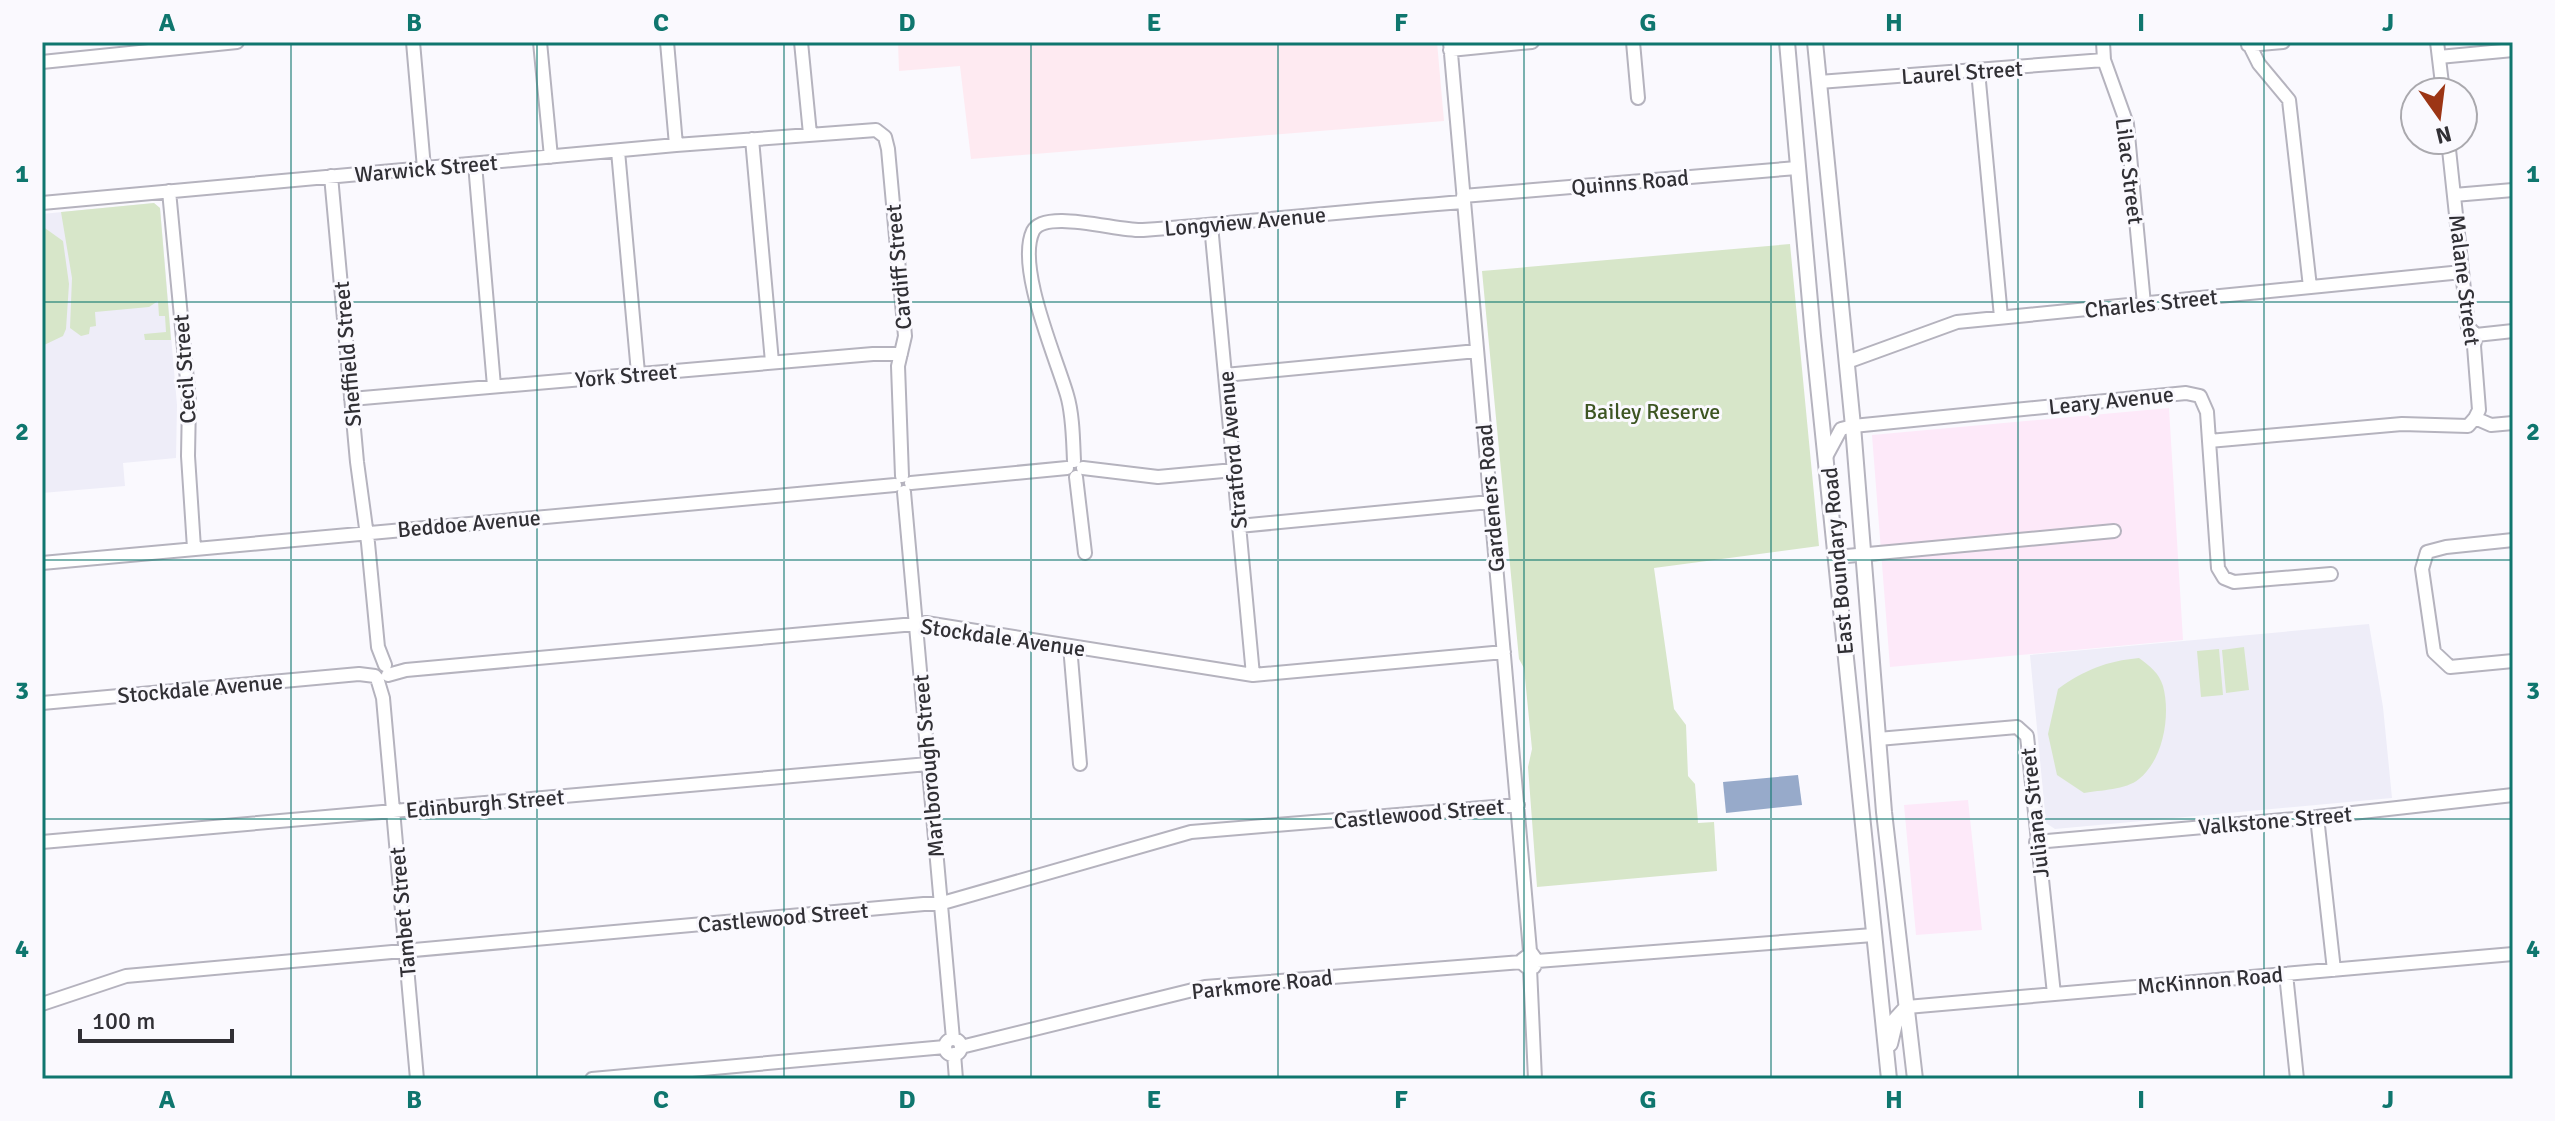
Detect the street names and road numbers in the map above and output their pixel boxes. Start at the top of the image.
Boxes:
street label: Laurel Street [1900,55,2024,90]
street label: Lilac Street [2110,116,2149,226]
street label: Warwick Street [353,149,499,188]
street label: Quinns Road [1570,164,1690,201]
street label: Longview Avenue [1163,201,1327,242]
street label: Cardiff Street [880,203,917,331]
street label: Malane Street [2443,213,2486,347]
street label: Sheffield Street [328,280,367,428]
street label: Charles Street [2083,283,2219,324]
street label: Cecil Street [167,313,202,424]
street label: York Street [574,358,679,393]
street label: Stratford Avenue [1212,370,1253,530]
street label: Leary Avenue [2047,381,2175,420]
street label: Gardeners Road [1471,423,1510,573]
street label: East Boundary Road [1816,466,1859,656]
street label: Beddoe Avenue [396,504,542,543]
street label: Stockdale Avenue [919,613,1087,662]
street label: Stockdale Avenue [116,668,284,709]
street label: Marlborough Street [907,673,950,859]
street label: Juliana Street [2014,746,2055,879]
street label: Edinburgh Street [405,783,566,824]
street label: Castlewood Street [1333,793,1506,834]
street label: Valkstone Street [2197,800,2353,841]
street label: Tambet Street [383,846,422,978]
street label: Castlewood Street [697,897,870,938]
street label: McKinnon Road [2136,961,2284,1000]
street label: Parkmore Road [1190,964,1334,1005]

